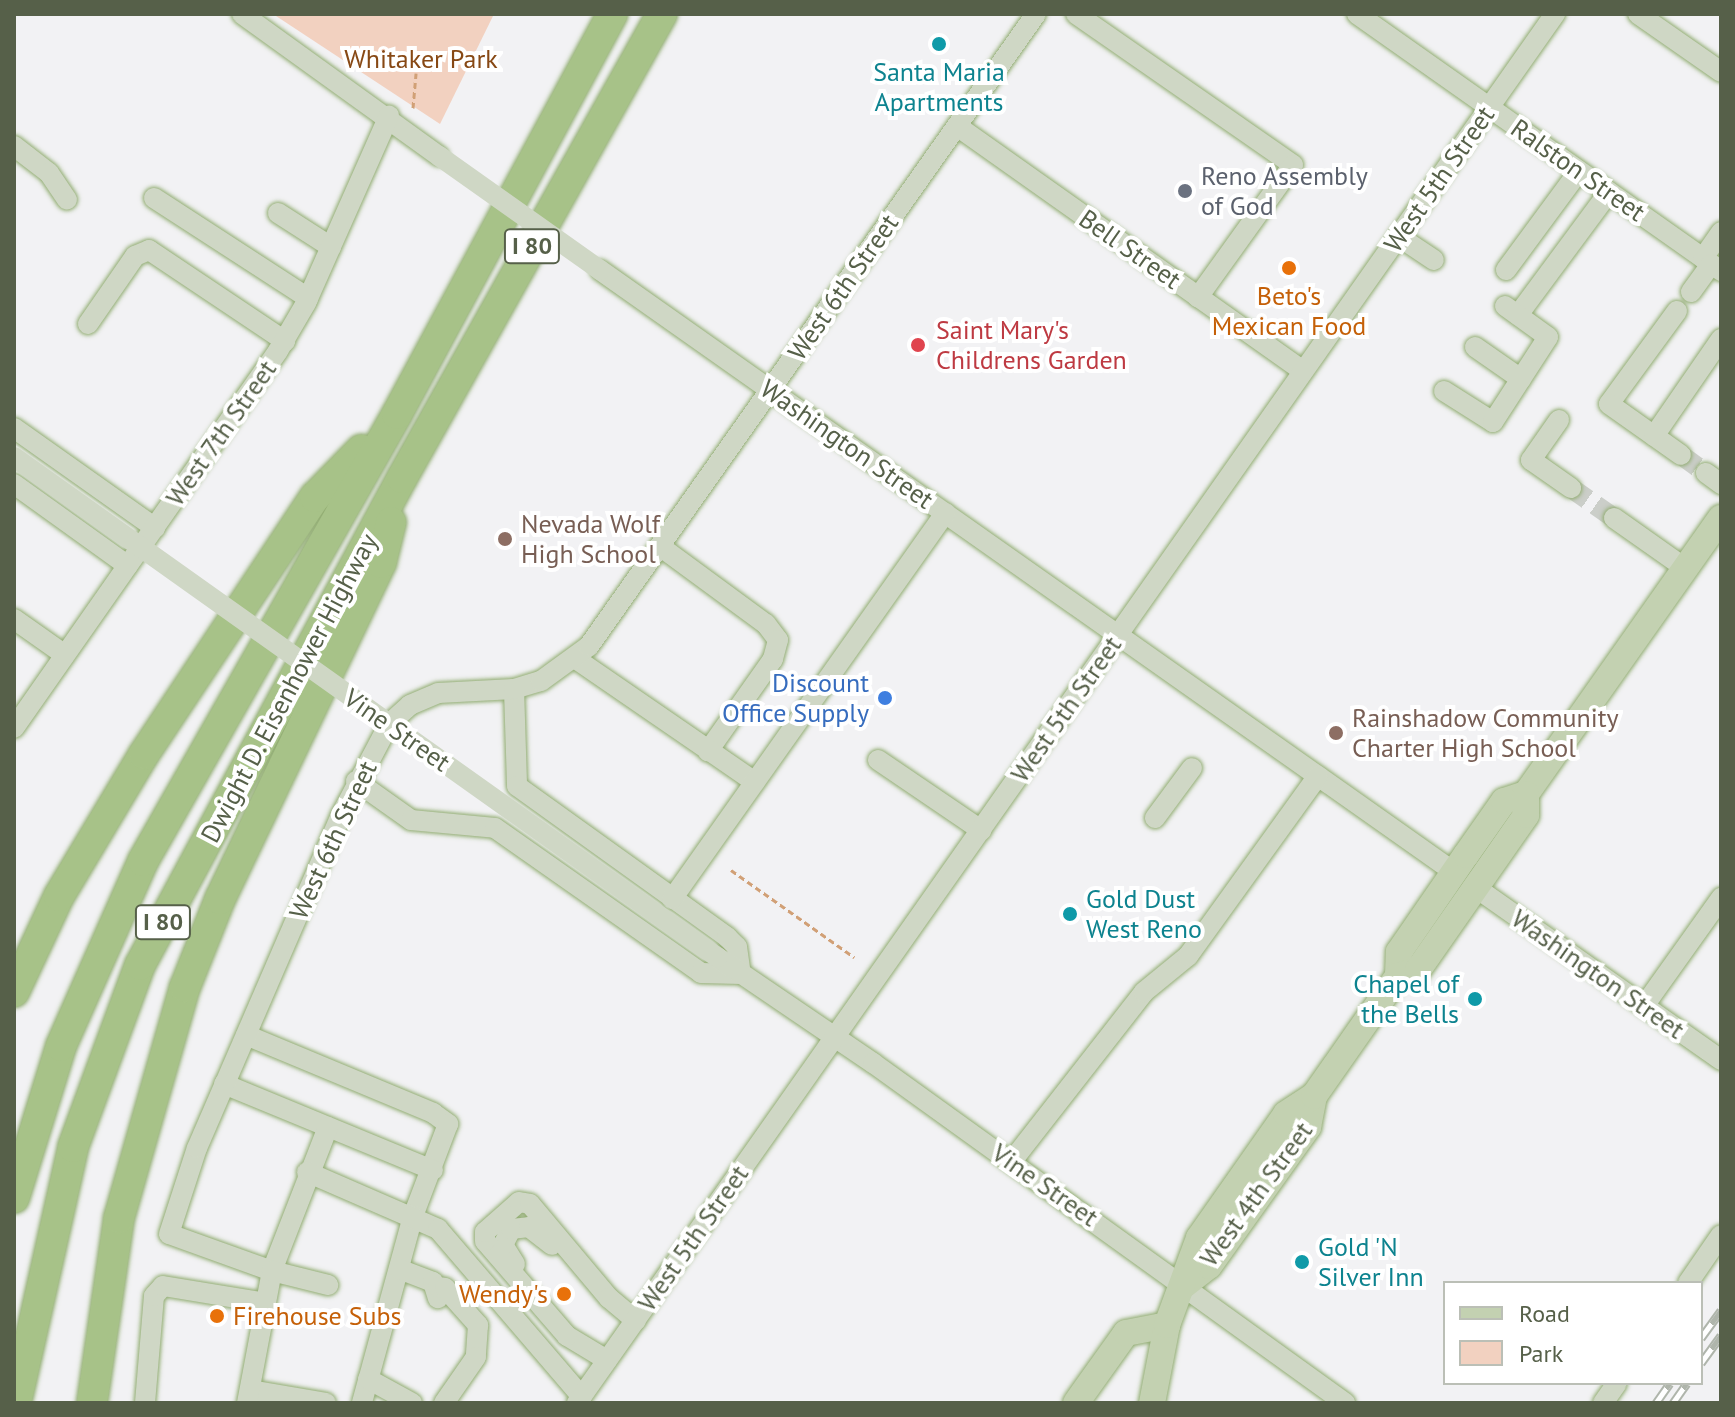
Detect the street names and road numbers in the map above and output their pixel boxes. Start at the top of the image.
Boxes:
street label: West 5th Street [1377,100,1501,258]
street label: Ralston Street [1505,112,1651,228]
street label: Bell Street [1073,203,1187,295]
street label: West 6th Street [781,208,905,366]
road number: I 80 [502,226,562,266]
street label: West 7th Street [159,354,283,512]
street label: Washington Street [755,373,939,515]
street label: Dwight D. Eisenhower Highway [194,527,384,849]
street label: West 5th Street [1004,630,1128,788]
street label: Vine Street [338,682,456,778]
street label: West 6th Street [283,756,383,924]
road number: I 80 [133,902,193,942]
street label: Washington Street [1506,903,1690,1045]
street label: West 4th Street [1193,1116,1319,1272]
street label: Vine Street [986,1137,1104,1233]
street label: West 5th Street [631,1159,755,1317]

